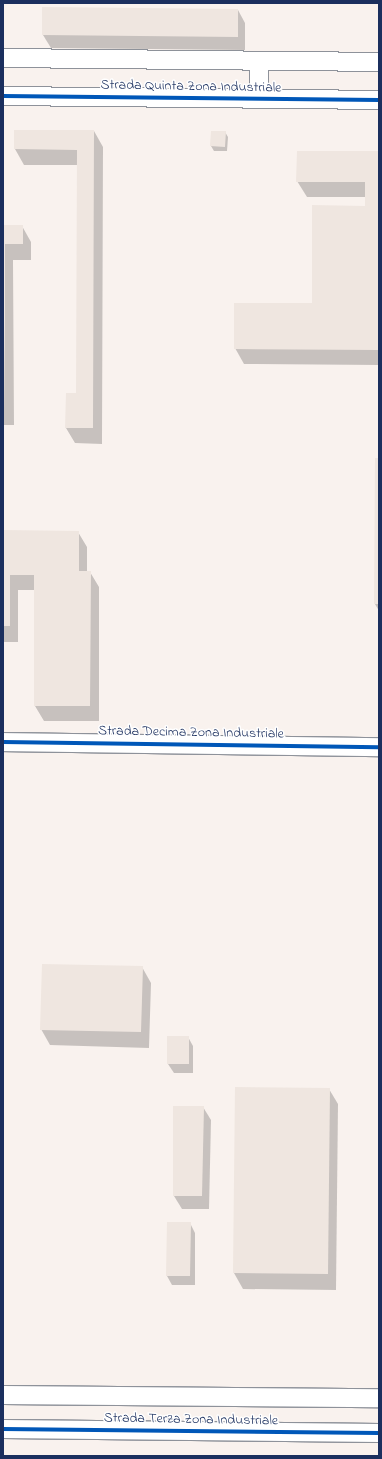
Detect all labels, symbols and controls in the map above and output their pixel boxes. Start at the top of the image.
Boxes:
street label: Strada Quinta Zona Industriale [100,77,282,97]
street label: Strada Decima Zona Industriale [98,723,284,743]
street label: Strada Terza Zona Industriale [104,1410,278,1430]

